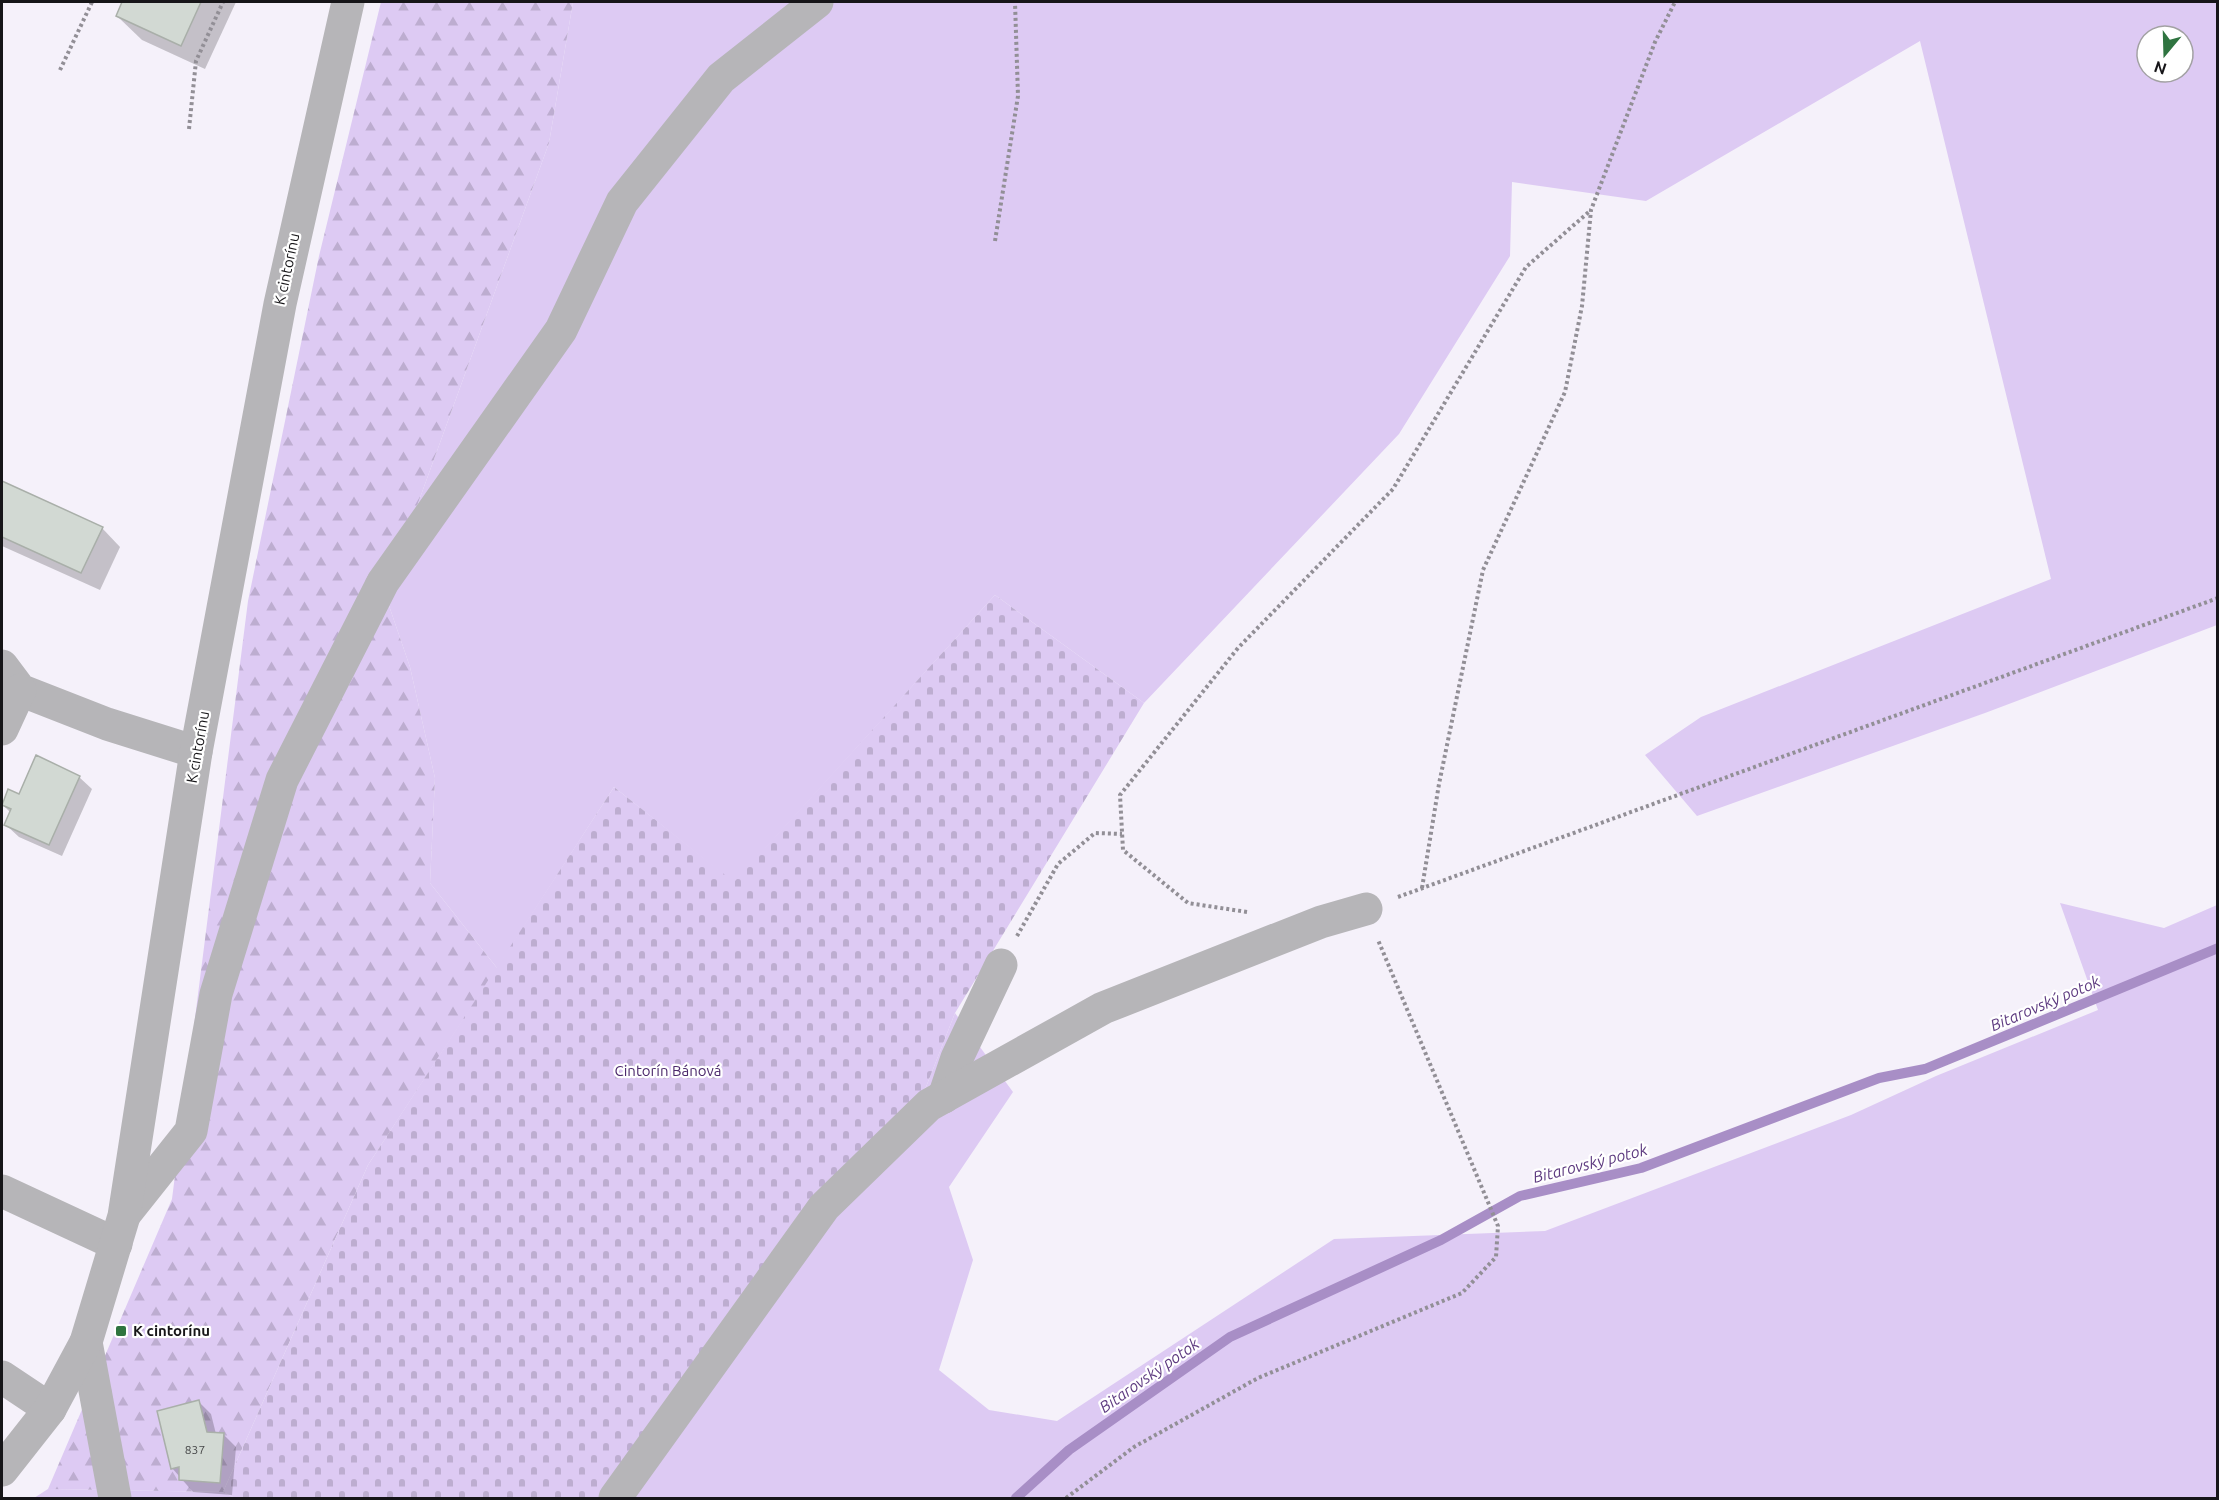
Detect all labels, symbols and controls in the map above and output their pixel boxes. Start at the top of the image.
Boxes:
north arrow [2135,24,2195,84]
text: N [2152,58,2169,79]
street label: K cintorínu [271,231,302,306]
street label: K cintorínu [183,710,212,784]
water label: Bitarovský potok [1987,971,2103,1034]
park label: Cintorín Bánová [615,1062,721,1079]
water label: Bitarovský potok [1531,1140,1650,1186]
place label: K cintorínu [133,1322,210,1339]
marker: K cintorínu [114,1324,128,1338]
water label: Bitarovský potok [1096,1333,1203,1416]
house number: 837 [185,1443,205,1456]

